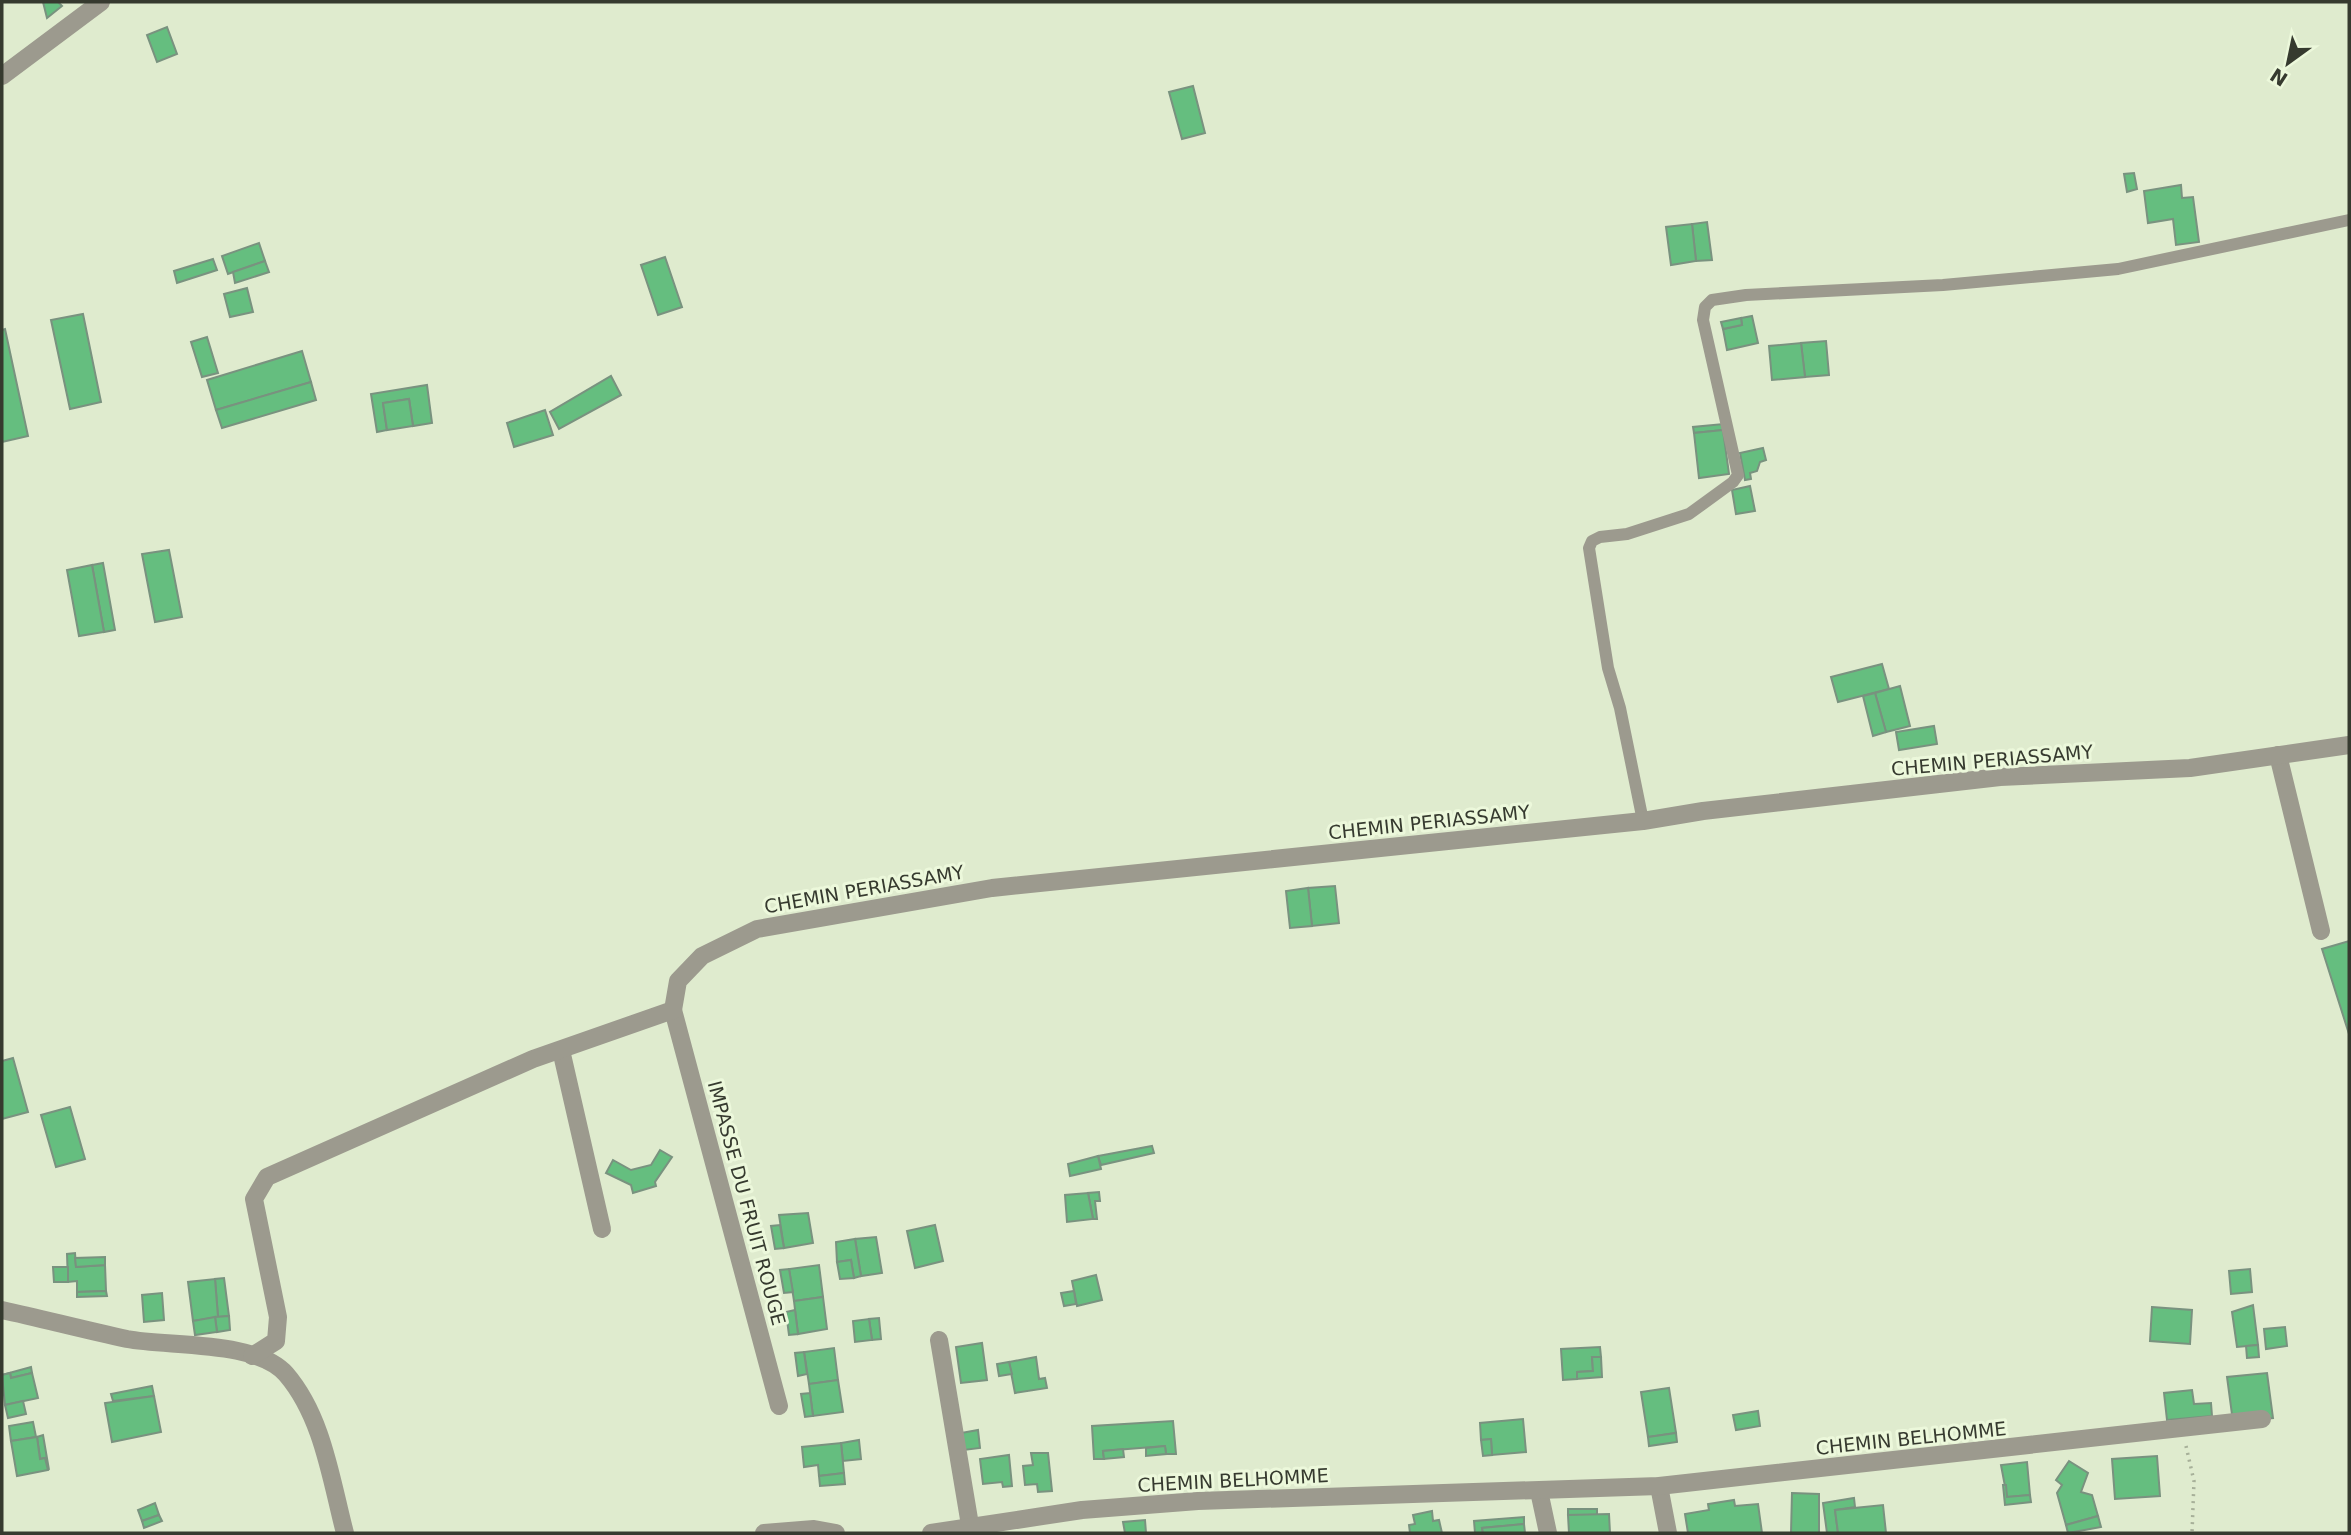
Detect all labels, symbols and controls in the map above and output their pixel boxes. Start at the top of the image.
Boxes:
north arrow [2253,28,2323,98]
text: N [2266,64,2291,91]
street label: CHEMIN PERIASSAMY [1890,740,2094,780]
street label: CHEMIN PERIASSAMY [1327,800,1531,844]
street label: CHEMIN PERIASSAMY [762,861,966,917]
street label: IMPASSE DU FRUIT ROUGE [704,1078,790,1328]
street label: CHEMIN BELHOMME [1815,1417,2007,1459]
street label: CHEMIN BELHOMME [1137,1464,1329,1496]

